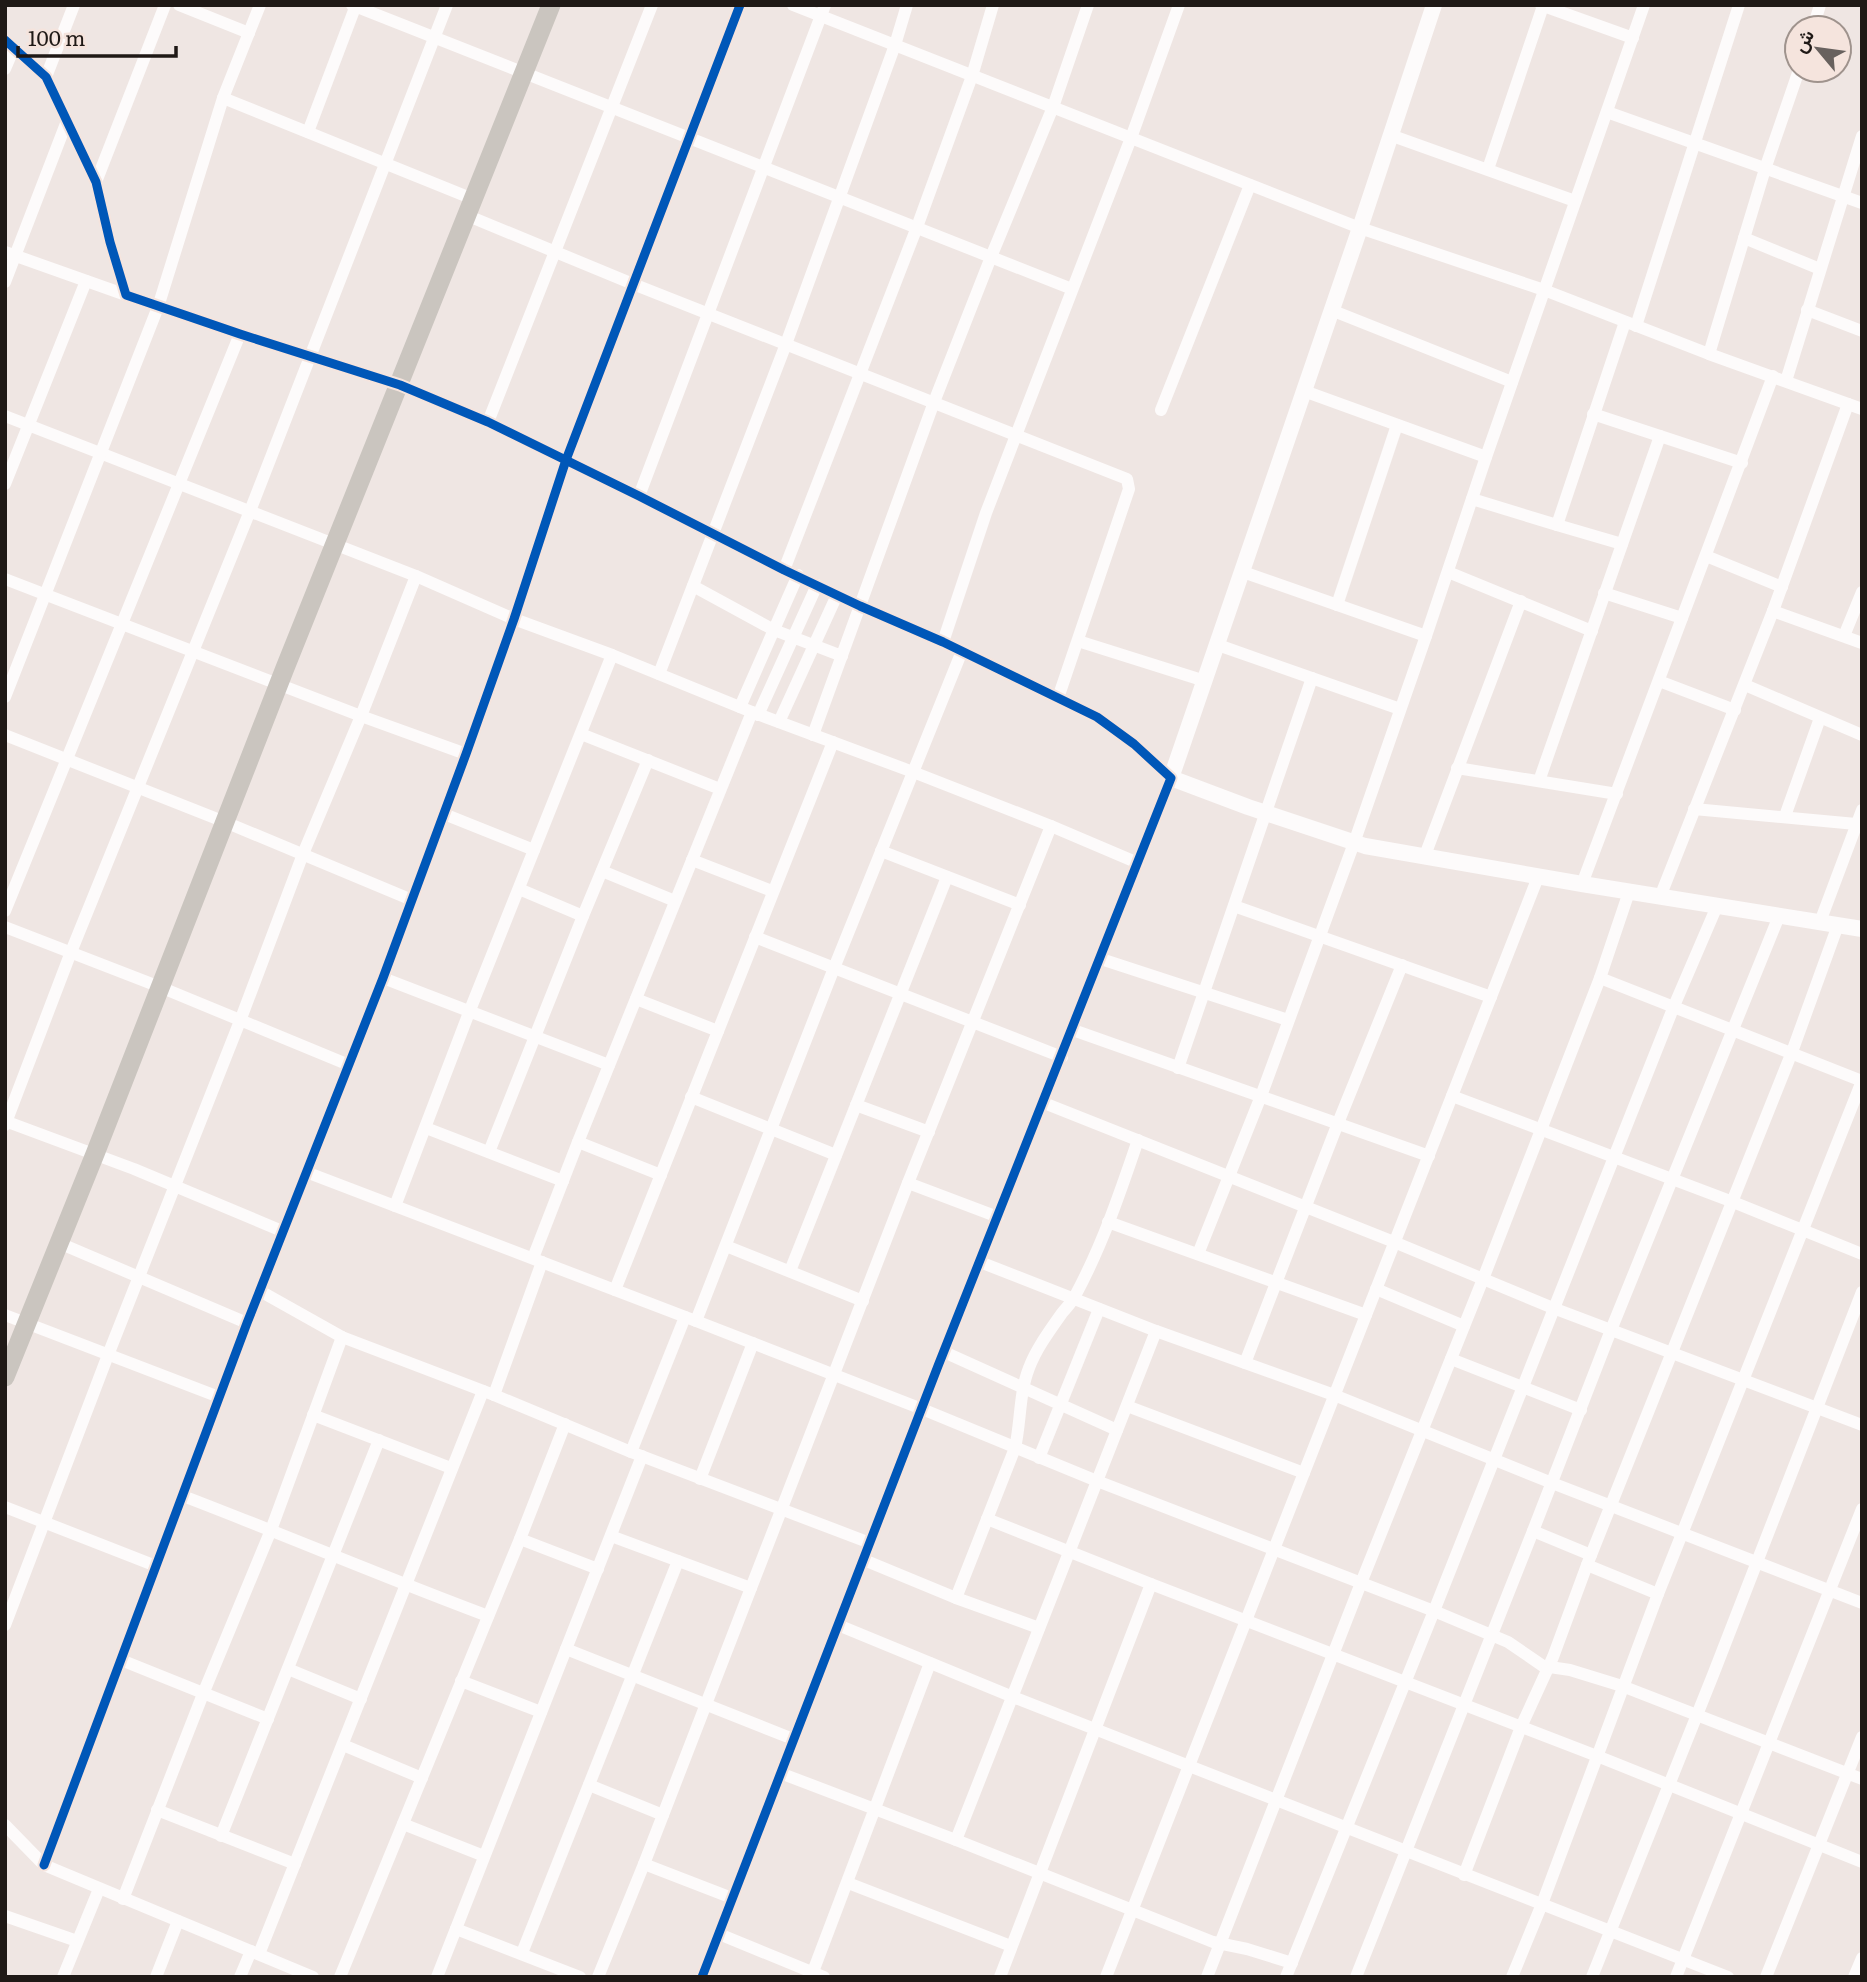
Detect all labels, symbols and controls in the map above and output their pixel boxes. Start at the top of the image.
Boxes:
scale bar [18,14,175,58]
north arrow [1783,14,1853,84]
text: 100 m [28,21,85,52]
text: ش [1784,23,1820,57]

